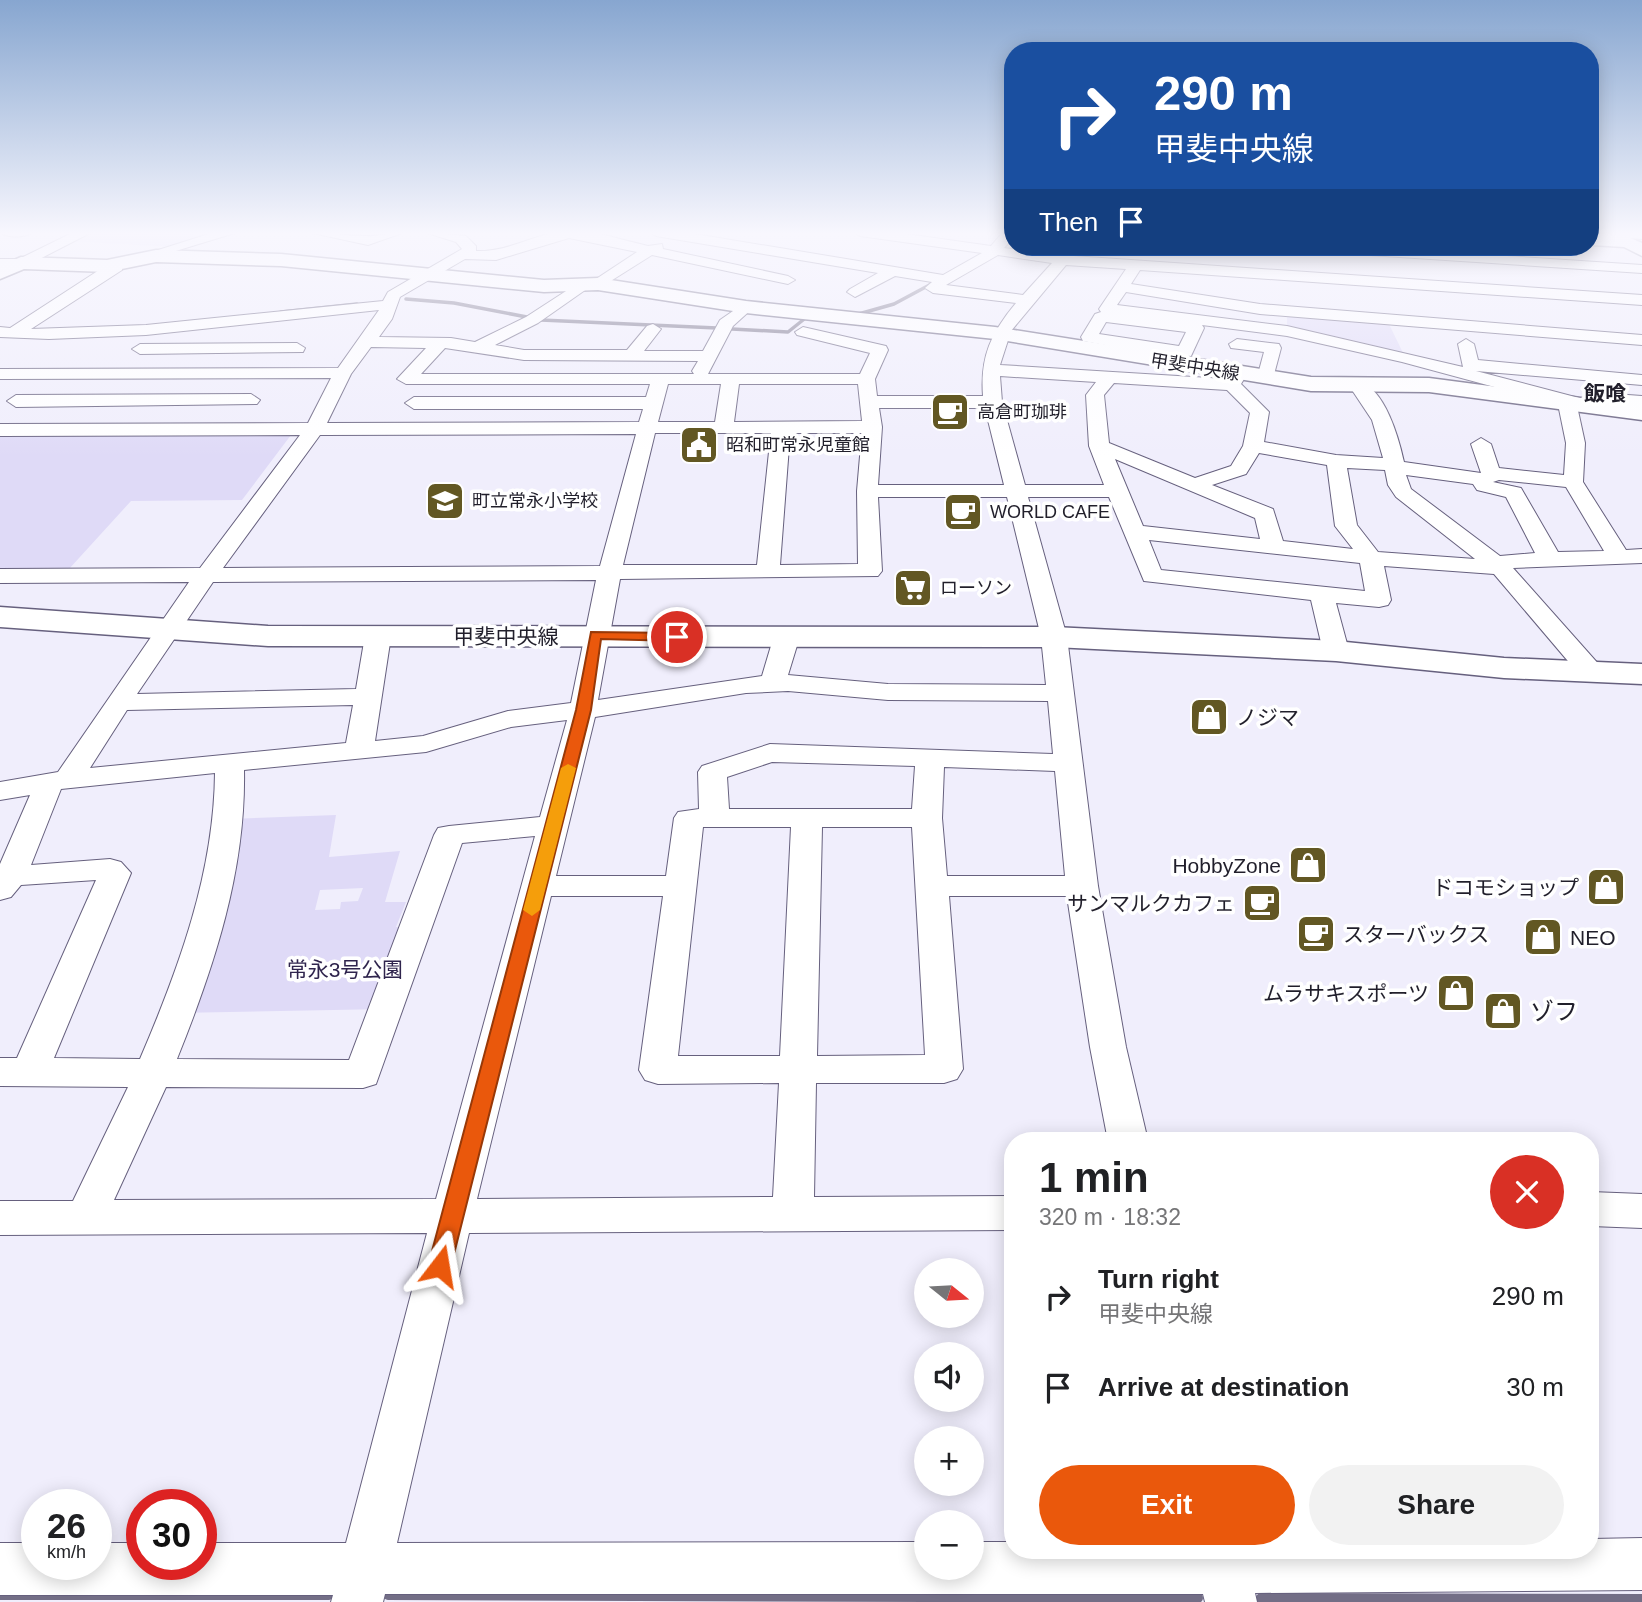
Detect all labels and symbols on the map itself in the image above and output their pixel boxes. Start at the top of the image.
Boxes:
street label: 甲斐中央線 [1149,350,1241,384]
district label: 飯喰 [1583,382,1626,405]
cafe icon: 高倉町珈琲 [929,391,971,433]
place label: 高倉町珈琲 [977,402,1067,422]
public building icon: 昭和町常永児童館 [678,424,720,466]
place label: 昭和町常永児童館 [726,435,870,455]
school or university icon: 町立常永小学校 [424,480,466,522]
place label: 町立常永小学校 [472,491,598,511]
cafe icon: WORLD CAFE [942,491,984,533]
place label: WORLD CAFE [990,502,1110,522]
supermarket icon: ローソン [892,567,934,609]
place label: ローソン [940,578,1012,598]
pin [647,607,707,667]
street label: 甲斐中央線 [454,625,559,648]
shop icon: ノジマ [1188,696,1230,738]
place label: ノジマ [1236,706,1299,729]
shop icon: HobbyZone [1287,844,1329,886]
place label: HobbyZone [1172,854,1281,877]
shop icon: ドコモショップ [1585,866,1627,908]
place label: ドコモショップ [1432,876,1579,899]
cafe icon: サンマルクカフェ [1241,882,1283,924]
place label: サンマルクカフェ [1067,892,1235,915]
cafe icon: スターバックス [1295,913,1337,955]
shop icon: NEO [1522,916,1564,958]
place label: スターバックス [1343,923,1489,946]
place label: NEO [1570,926,1616,949]
park label: 常永3号公園 [287,958,403,981]
shop icon: ムラサキスポーツ [1435,972,1477,1014]
place label: ムラサキスポーツ [1263,982,1429,1005]
shop icon: ゾフ [1482,990,1524,1032]
place label: ゾフ [1530,998,1578,1025]
position arrow [403,1229,477,1303]
north arrow [914,1258,984,1328]
speed limit sign: 30 [126,1489,217,1580]

